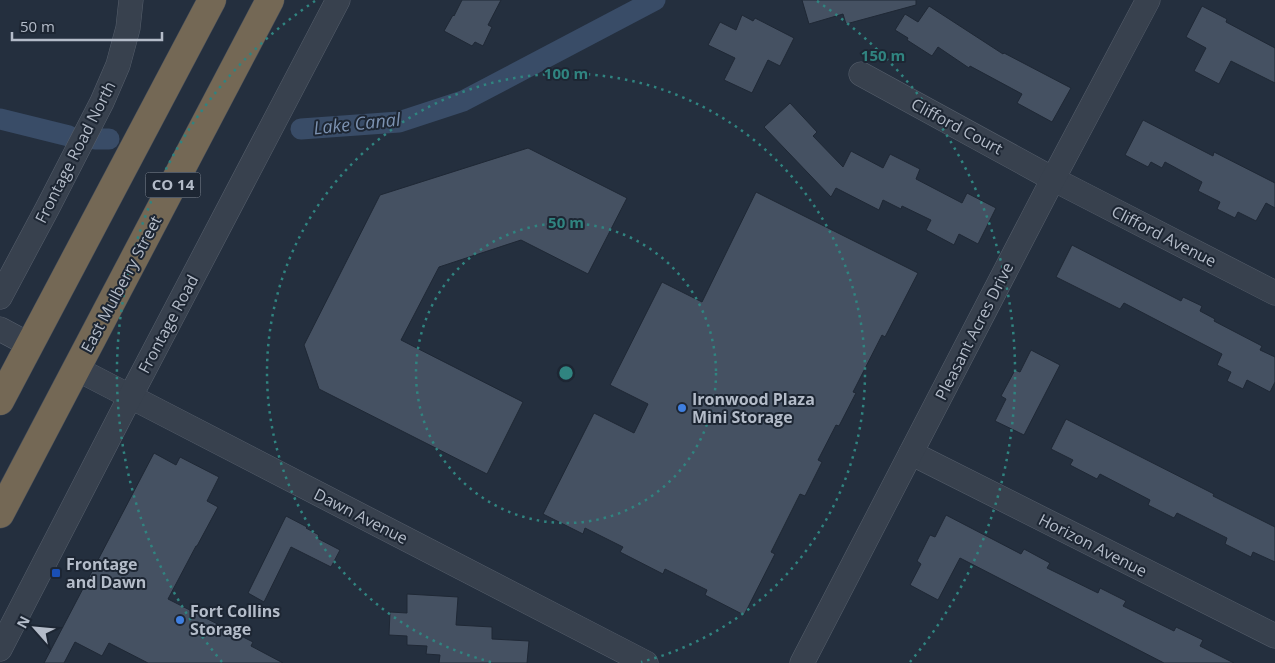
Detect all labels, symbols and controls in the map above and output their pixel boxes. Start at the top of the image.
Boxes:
scale bar [12,10,162,42]
text: 50 m [20,16,55,36]
text: 150 m [861,45,905,65]
text: 100 m [544,63,588,83]
street label: Frontage Road North [30,77,120,227]
street label: Clifford Court [907,93,1007,160]
water label: Lake Canal [312,106,402,139]
road number: CO 14 [146,172,200,198]
street label: Clifford Avenue [1108,200,1220,272]
street label: East Mulberry Street [76,211,167,356]
text: 50 m [548,212,584,232]
street label: Pleasant Acres Drive [930,258,1018,404]
street label: Frontage Road [133,271,203,377]
centre of rings [557,364,575,382]
place label: Ironwood Plaza Mini Storage [692,388,815,428]
marker: Ironwood Plaza Mini Storage [676,402,688,414]
street label: Dawn Avenue [310,483,412,549]
street label: Horizon Avenue [1035,508,1151,582]
place label: Frontage and Dawn [66,553,146,593]
marker: Frontage and Dawn [50,567,62,579]
place label: Fort Collins Storage [190,600,280,640]
north arrow [10,603,60,653]
text: N [12,612,34,631]
marker: Fort Collins Storage [174,614,186,626]

